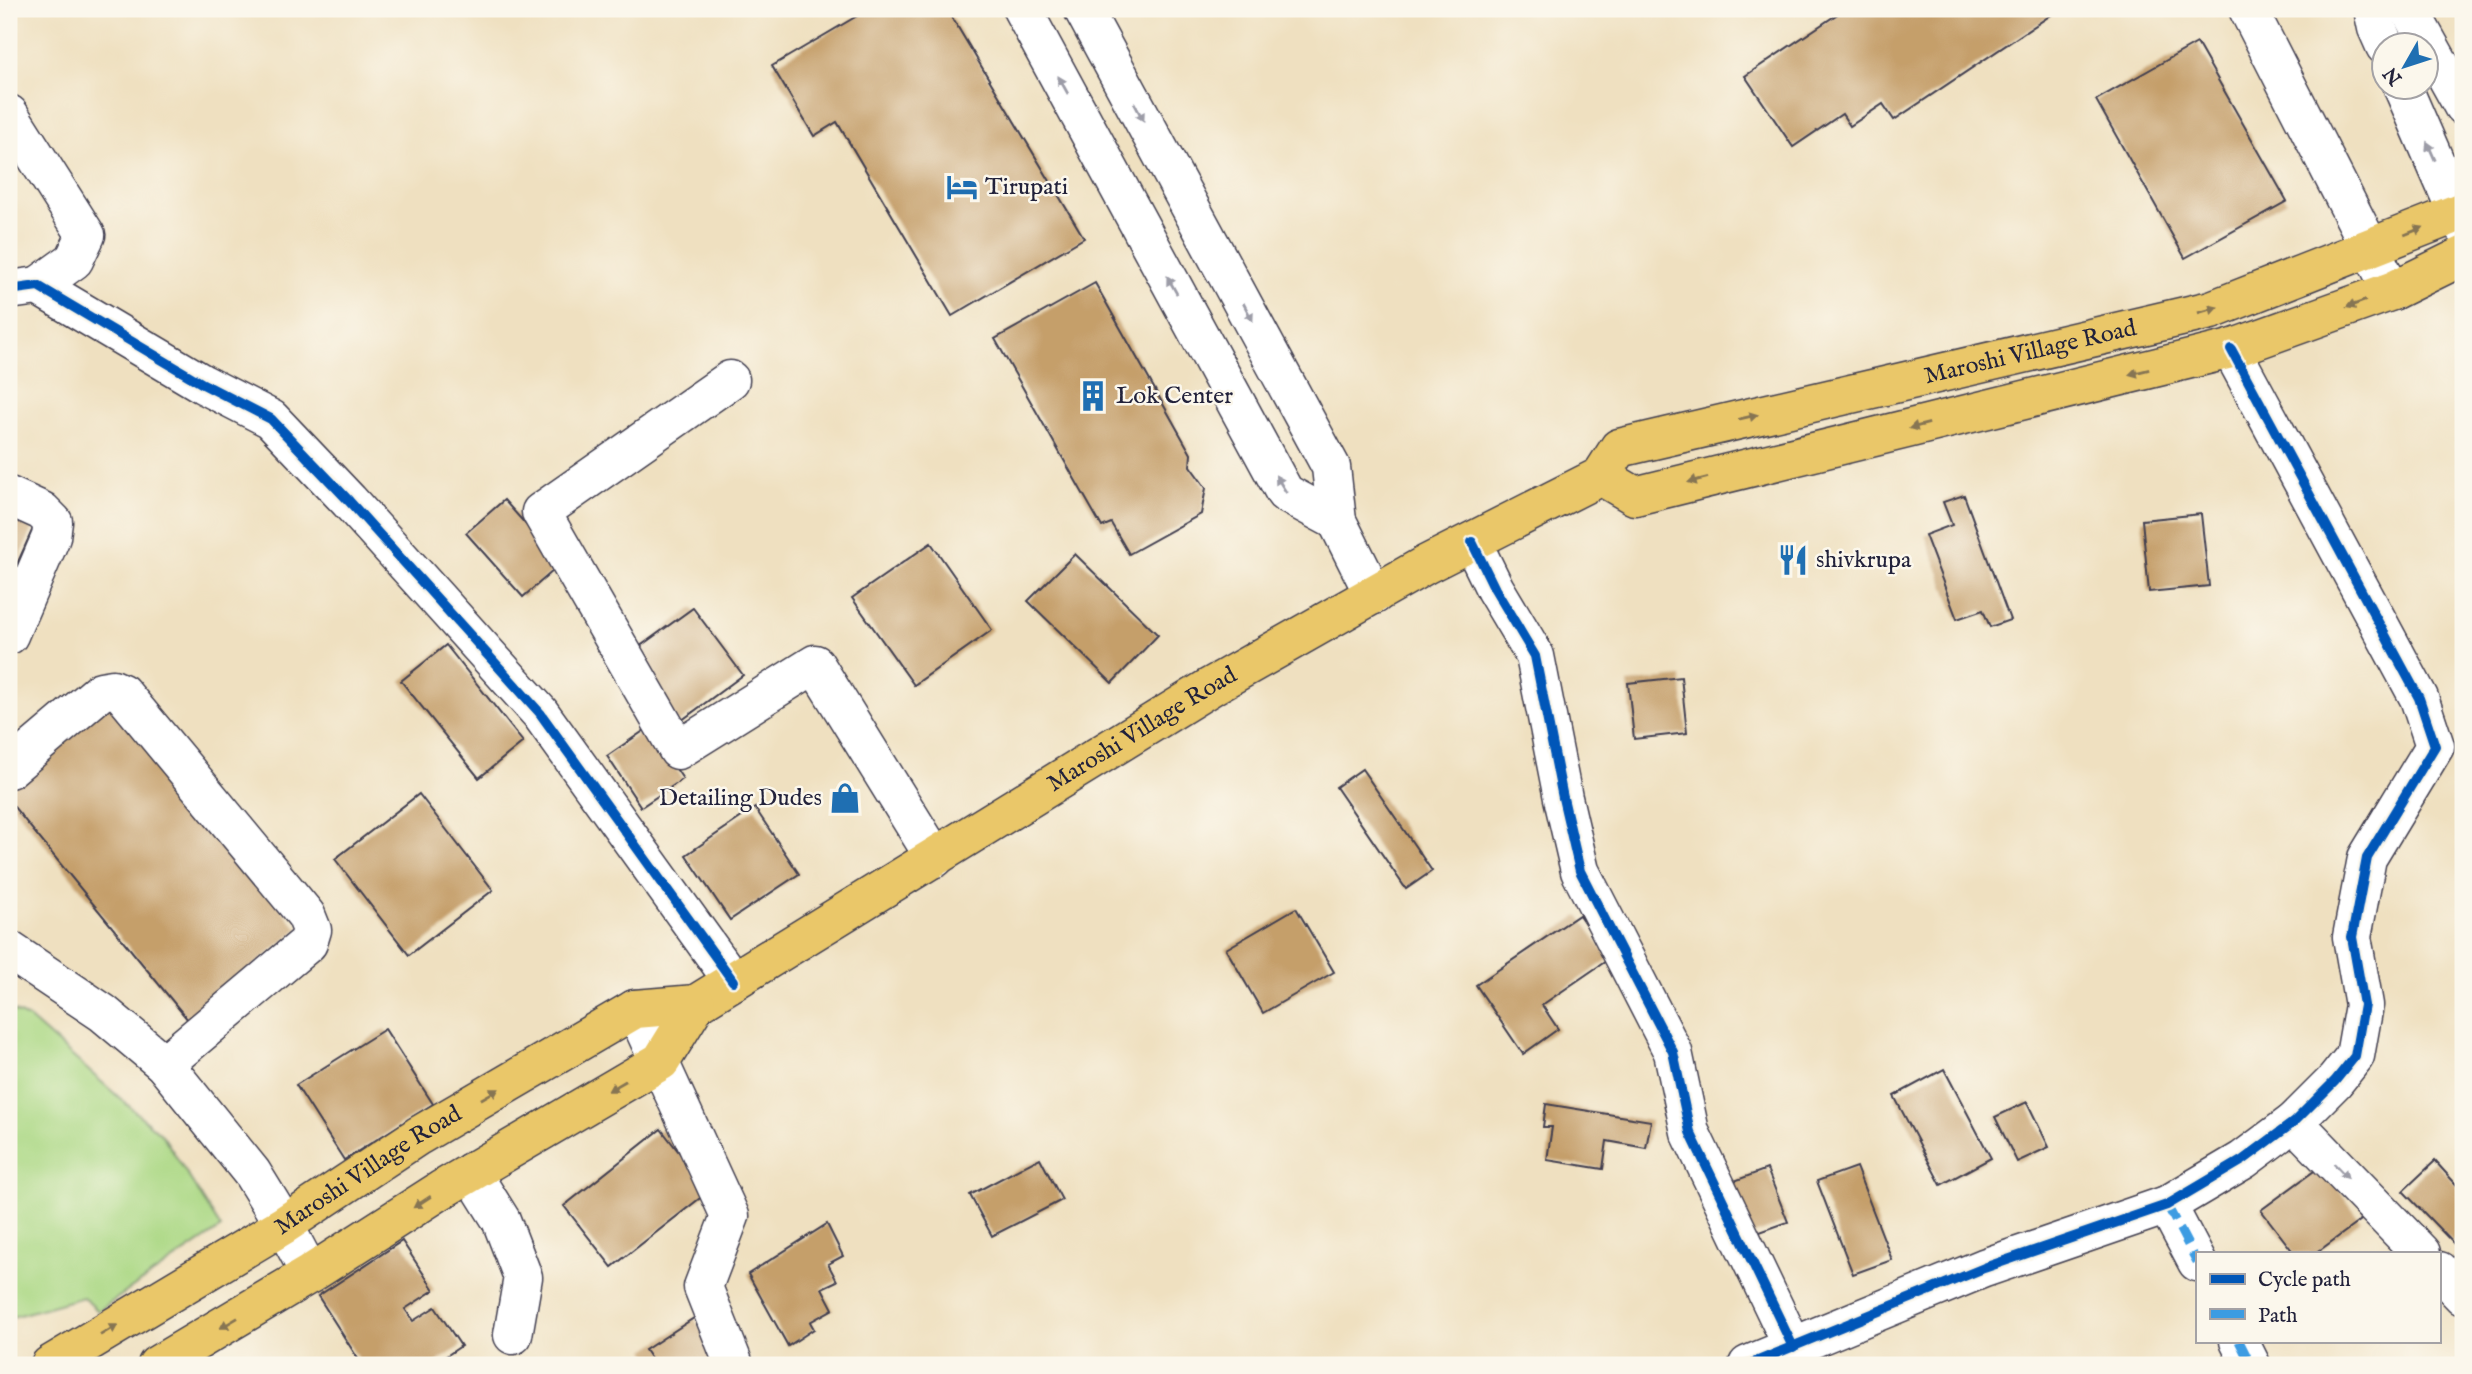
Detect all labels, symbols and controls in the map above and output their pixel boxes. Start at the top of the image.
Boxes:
north arrow [2370,32,2440,102]
text: N [2378,61,2408,90]
one-way arrow [1057,76,1069,95]
one-way arrow [1133,102,1145,122]
one-way arrow [2425,141,2437,161]
hotel icon: Tirupati [945,170,979,204]
place label: Tirupati [985,172,1068,203]
one-way arrow [2404,225,2425,236]
one-way arrow [1166,275,1178,295]
one-way arrow [2346,299,2367,310]
one-way arrow [1242,302,1254,322]
one-way arrow [2198,304,2219,314]
street label: Maroshi Village Road [1921,312,2139,392]
one-way arrow [2128,367,2150,378]
building icon: Lok Center [1076,379,1110,413]
place label: Lok Center [1116,381,1233,412]
one-way arrow [1737,412,1759,423]
one-way arrow [1907,421,1929,432]
one-way arrow [1275,475,1288,494]
one-way arrow [1687,475,1709,486]
restaurant icon: shivkrupa [1776,543,1810,577]
place label: shivkrupa [1816,545,1912,576]
street label: Maroshi Village Road [1042,660,1243,799]
shop icon: Detailing Dudes [828,781,862,815]
place label: Detailing Dudes [659,783,822,814]
one-way arrow [608,1080,627,1093]
one-way arrow [480,1088,499,1100]
street label: Maroshi Village Road [269,1098,467,1242]
one-way arrow [2333,1162,2349,1179]
one-way arrow [412,1196,431,1209]
legend [2196,1252,2440,1342]
text: Cycle path [2258,1267,2351,1294]
text: Path [2258,1303,2297,1330]
one-way arrow [219,1317,238,1329]
one-way arrow [100,1324,119,1336]

